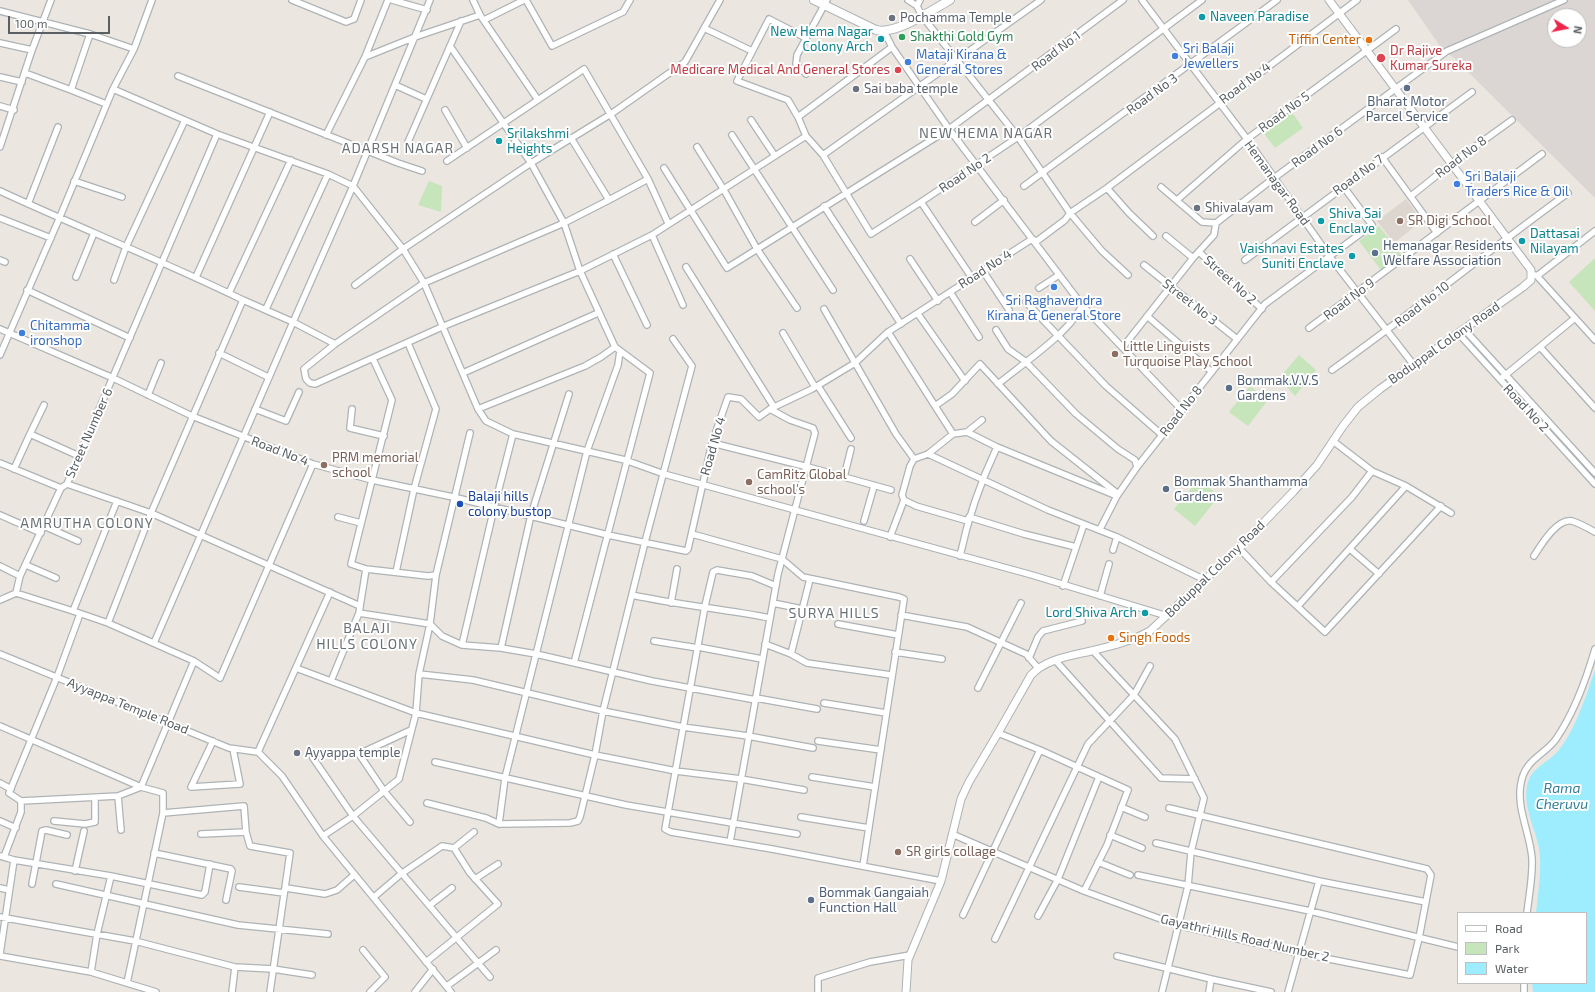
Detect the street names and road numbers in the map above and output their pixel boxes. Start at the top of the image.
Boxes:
street label: Road No 1 [1028,27,1084,75]
street label: Road No 4 [1216,59,1274,107]
street label: Road No 3 [1123,70,1181,118]
street label: Road No 5 [1255,88,1313,136]
street label: Road No 6 [1288,123,1346,171]
street label: Road No 8 [1432,133,1490,181]
street label: Hemanagar Road [1241,137,1313,229]
street label: Road No 2 [936,150,994,196]
street label: Road No 7 [1330,151,1386,199]
street label: Road No 4 [955,246,1015,292]
street label: Street No 2 [1200,252,1260,308]
street label: Road No 9 [1320,275,1378,323]
street label: Street No 3 [1159,276,1221,328]
street label: Road No 10 [1391,278,1453,330]
street label: Boduppal Colony Road [1385,299,1503,387]
street label: Road No 2 [1500,381,1552,435]
street label: Road No 8 [1156,382,1206,440]
street label: Street Number 6 [62,386,116,480]
street label: Road No 4 [697,415,729,477]
street label: Road No 4 [249,433,311,469]
street label: Boduppal Colony Road [1162,517,1268,621]
street label: Ayyappa Temple Road [65,675,191,737]
street label: Gayathri Hills Road Number 2 [1159,911,1331,965]

